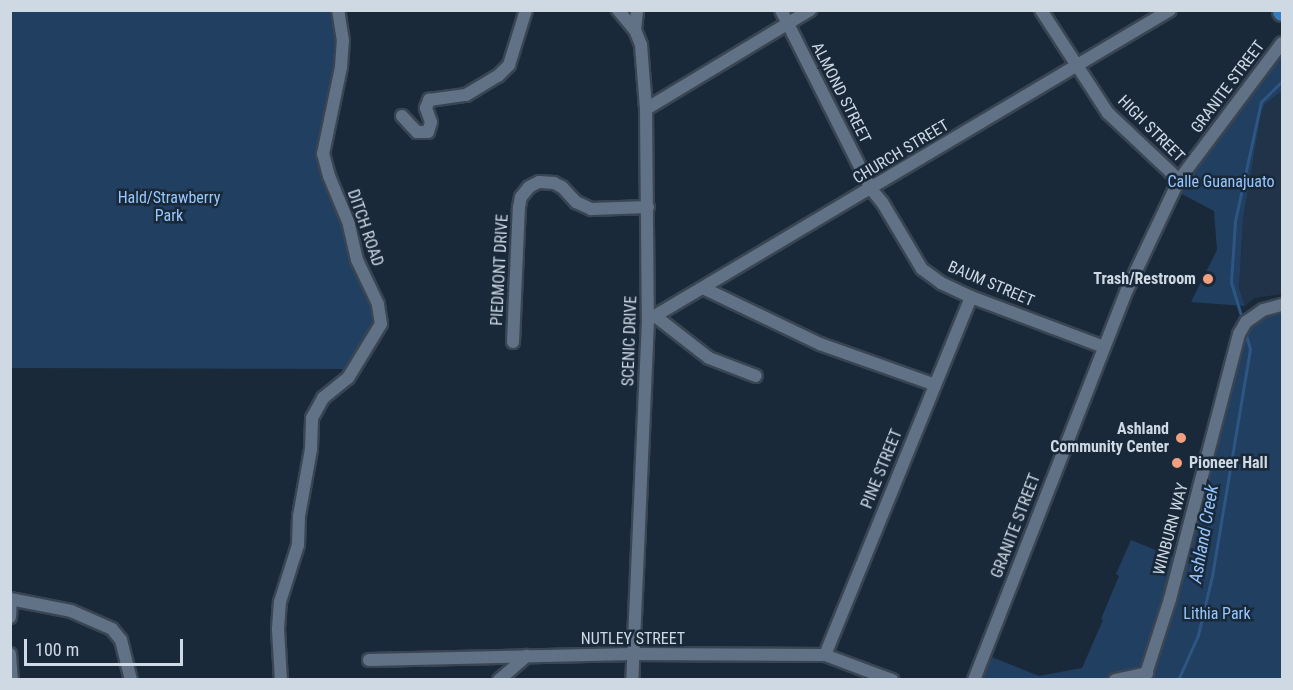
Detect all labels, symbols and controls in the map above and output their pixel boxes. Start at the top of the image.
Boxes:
street label: GRANITE STREET [1187,37,1269,137]
street label: ALMOND STREET [807,39,875,147]
street label: HIGH STREET [1114,92,1188,166]
street label: CHURCH STREET [849,116,953,188]
park label: Calle Guanajuato [1167,172,1275,192]
street label: DITCH ROAD [343,187,387,269]
park label: Hald/Strawberry Park [118,188,220,226]
street label: PIEDMONT DRIVE [487,214,513,326]
street label: BAUM STREET [945,257,1037,311]
place label: Trash/Restroom [1093,269,1196,289]
marker: Trash/Restroom [1201,272,1215,286]
street label: SCENIC DRIVE [619,295,641,387]
place label: Ashland Community Center [1050,419,1169,457]
street label: PINE STREET [857,427,907,511]
marker: Ashland Community Center [1174,431,1188,445]
place label: Pioneer Hall [1189,453,1268,473]
marker: Pioneer Hall [1170,456,1184,470]
street label: GRANITE STREET [987,471,1045,581]
street label: WINBURN WAY [1149,481,1193,577]
water label: Ashland Creek [1185,483,1223,585]
park label: Lithia Park [1183,604,1251,624]
scale bar [27,627,186,665]
street label: NUTLEY STREET [581,629,685,649]
text: 100 m [35,639,79,660]

